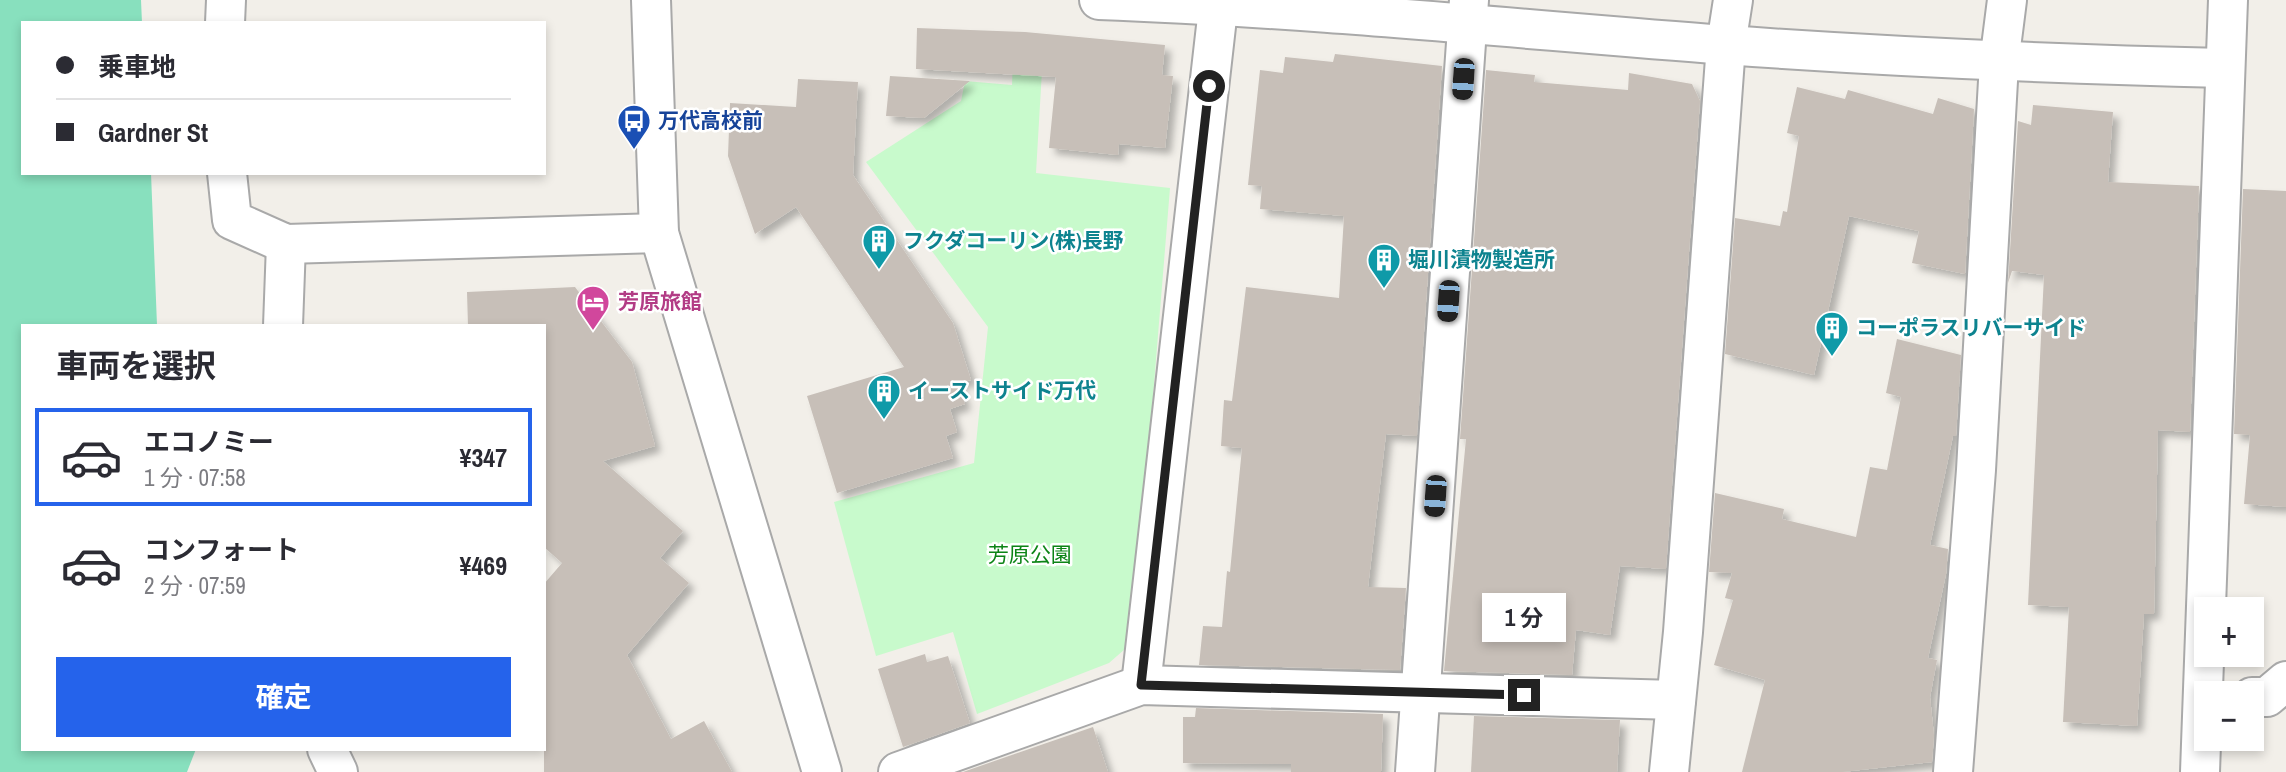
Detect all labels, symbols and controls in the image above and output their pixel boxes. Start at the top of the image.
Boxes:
text: 乗車地 [98,49,176,84]
car [1452,57,1475,101]
route start [1193,70,1225,102]
bus stop icon: 万代高校前 [615,102,653,151]
place label: 万代高校前 [658,106,763,135]
text: Gardner St [98,115,208,150]
building icon: フクダコーリン(株)長野 [860,222,898,271]
place label: フクダコーリン(株)長野 [903,226,1124,255]
building icon: 堀川漬物製造所 [1365,241,1403,290]
place label: 堀川漬物製造所 [1408,245,1555,274]
car [1437,279,1460,323]
hotel icon: 芳原旅館 [574,283,612,332]
place label: 芳原旅館 [618,287,702,316]
building icon: コーポラスリバーサイド [1813,309,1851,358]
place label: コーポラスリバーサイド [1856,313,2086,342]
text: 車両を選択 [56,344,216,387]
building icon: イーストサイド万代 [865,372,903,421]
place label: イーストサイド万代 [908,376,1096,405]
text: エコノミー [144,424,274,459]
icon: car [60,426,123,489]
text: ¥347 [460,440,507,475]
text: 1 分 · 07:58 [144,462,246,493]
car [1424,474,1447,518]
text: コンフォート [144,532,299,567]
icon: car [60,534,123,597]
park label: 芳原公園 [988,540,1072,569]
text: ¥469 [460,548,507,583]
text: 2 分 · 07:59 [144,570,246,601]
callout: 1 分 [1482,594,1566,642]
map controls [2194,597,2264,751]
button: + [2194,597,2264,667]
text: 1 分 [1505,602,1543,633]
button: 確定 [56,657,511,737]
route end [1508,679,1540,711]
button: − [2194,681,2264,751]

